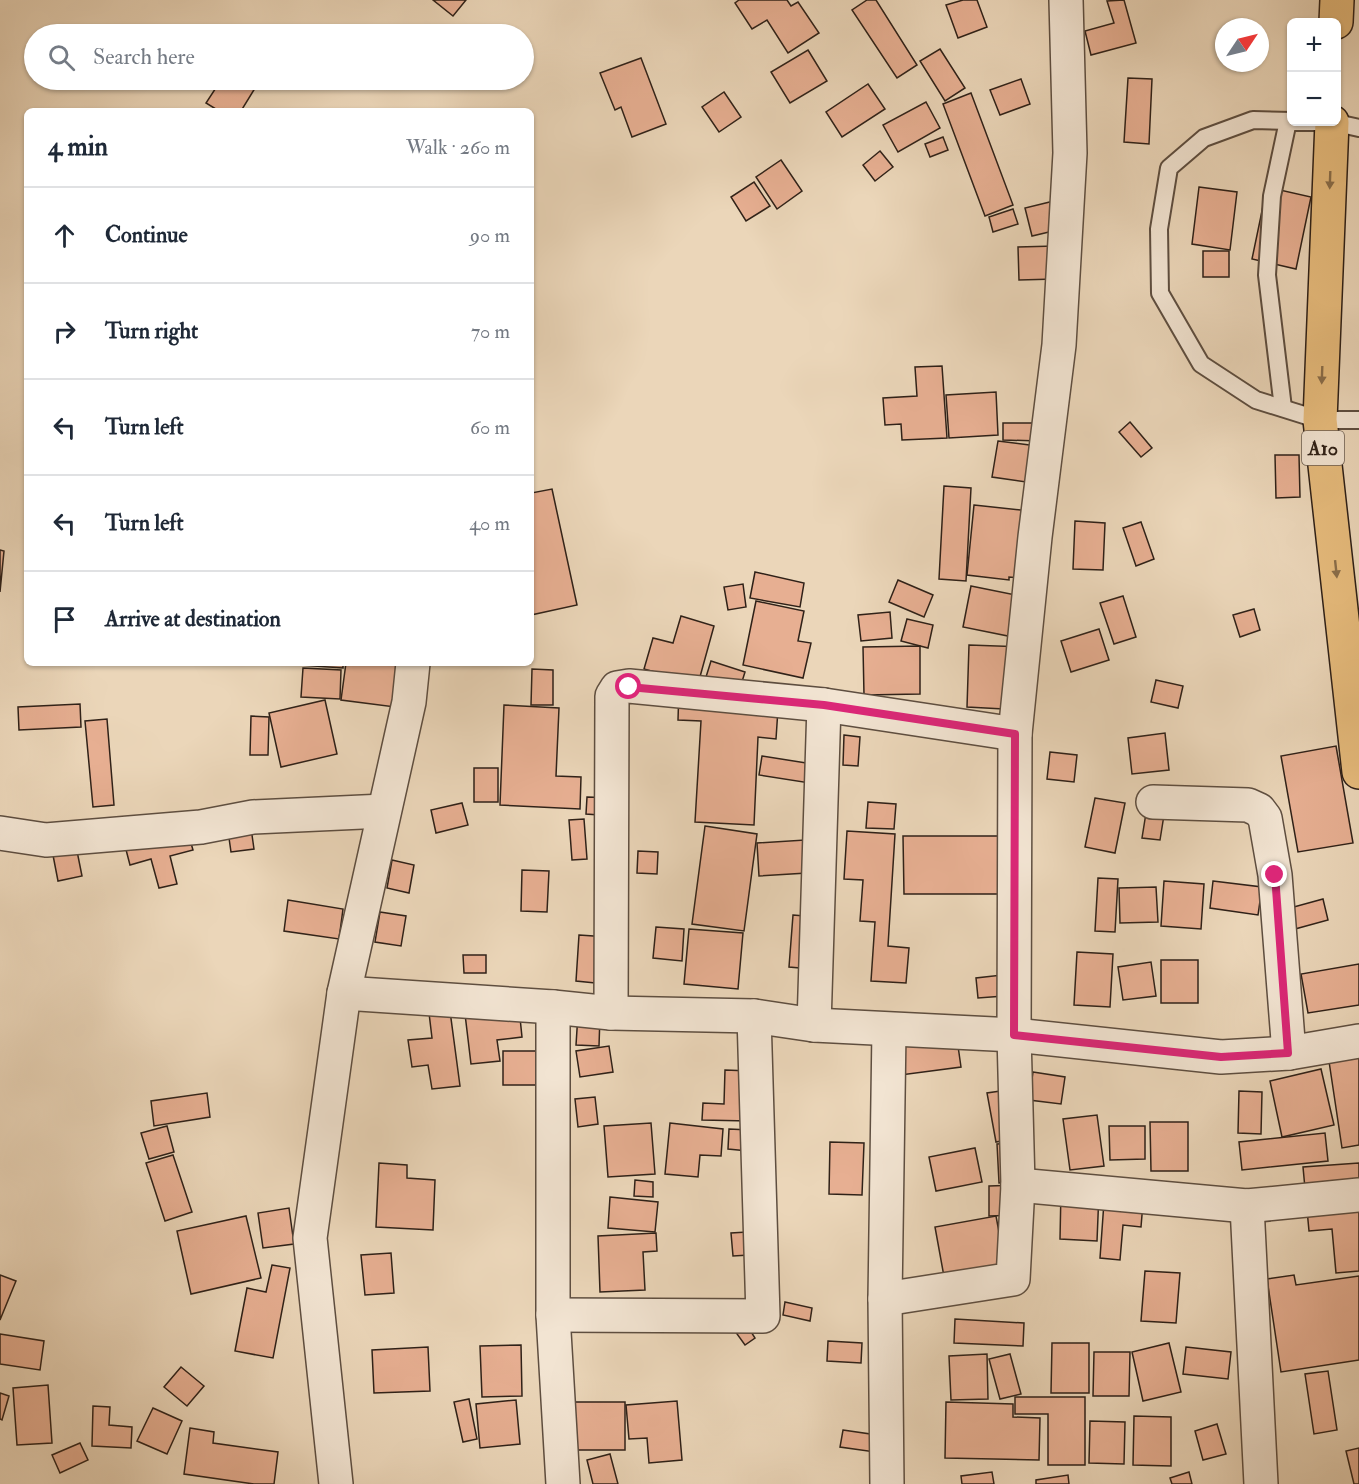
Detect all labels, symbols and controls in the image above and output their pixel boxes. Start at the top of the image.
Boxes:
north arrow [1215,18,1269,72]
map controls [1287,18,1341,126]
button: + [1287,18,1341,72]
search box [24,24,534,90]
icon: search [45,41,78,74]
text: Search here [93,43,195,71]
button: − [1287,72,1341,126]
text: 4 min [48,131,108,163]
text: Walk · 260 m [406,135,510,160]
one-way arrow [1325,170,1334,189]
icon: ahead [48,219,81,252]
text: Continue [105,221,188,249]
text: 90 m [470,223,510,248]
icon: right [48,315,81,348]
text: Turn right [105,317,198,345]
text: 70 m [471,319,510,344]
one-way arrow [1317,365,1326,384]
icon: left [48,411,81,444]
text: Turn left [105,413,184,441]
text: 60 m [470,415,510,440]
road number: A10 [1302,431,1344,465]
icon: left [48,507,81,540]
text: Turn left [105,509,184,537]
text: 40 m [469,511,510,536]
one-way arrow [1331,559,1341,578]
icon: arrive [48,603,81,636]
text: Arrive at destination [105,605,281,633]
route start [615,673,641,699]
route end [1261,861,1287,887]

